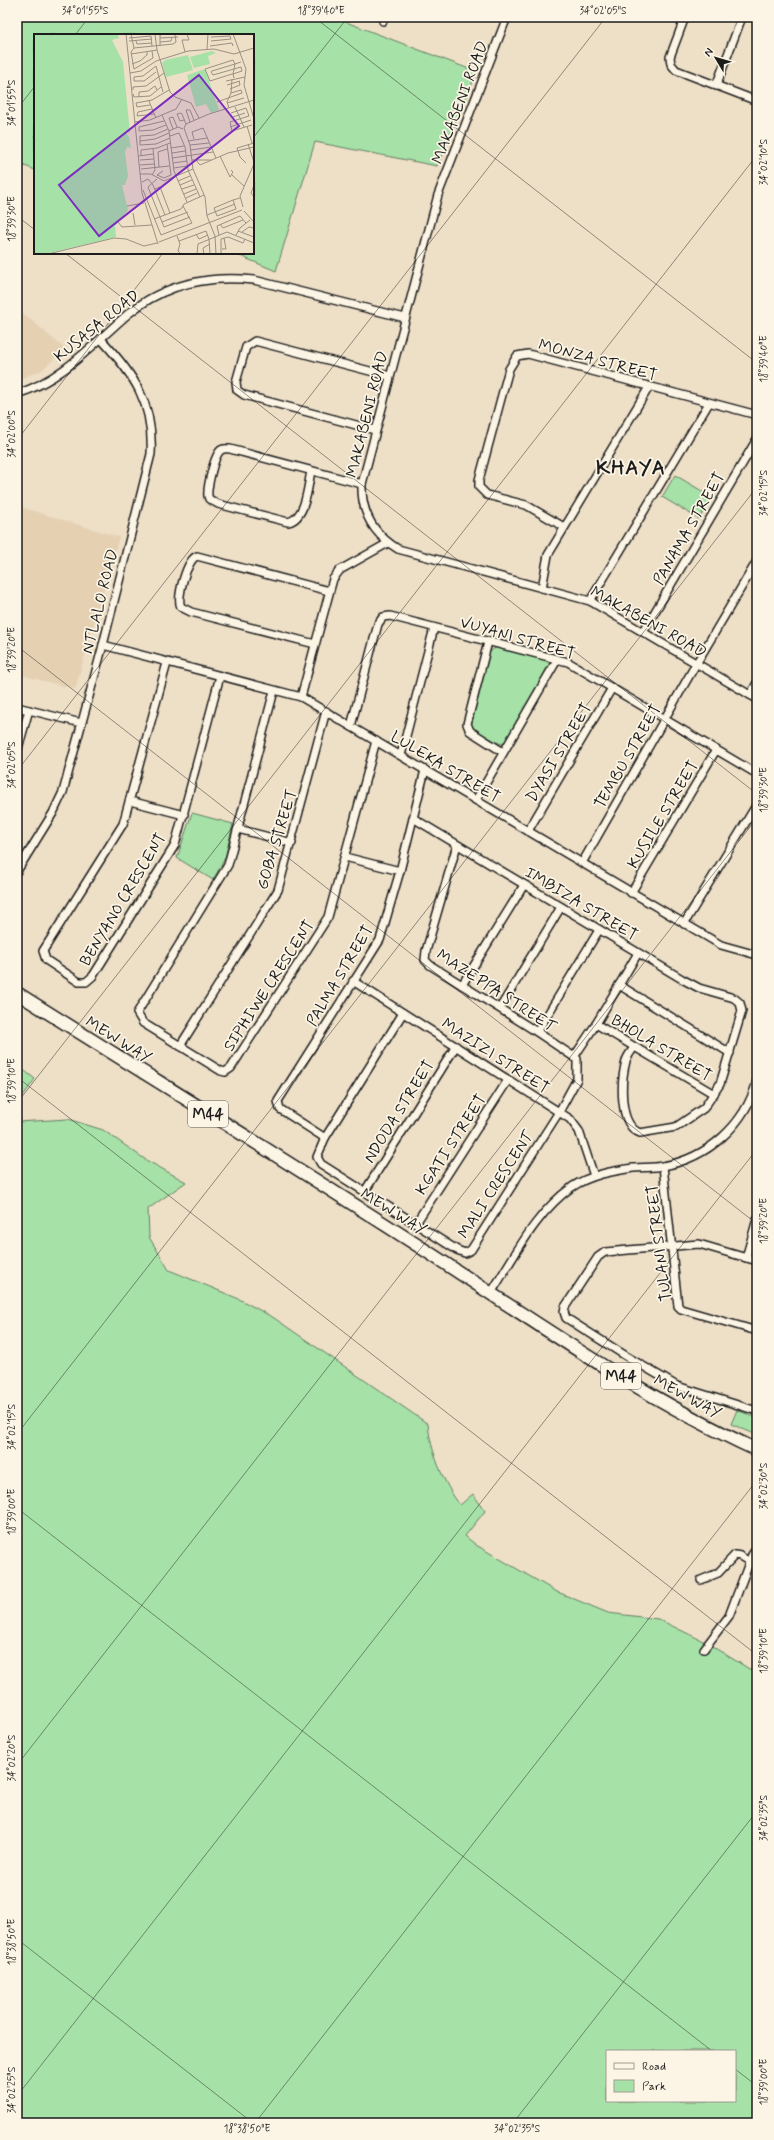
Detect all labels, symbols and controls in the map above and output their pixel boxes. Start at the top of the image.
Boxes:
text: 34°01'55"S [62,4,109,18]
text: 18°39'40"E [298,4,345,18]
text: 34°02'05"S [579,4,627,18]
inset map [34,34,254,254]
street label: MAKABENI ROAD [427,38,494,167]
north arrow [696,38,736,78]
text: N [701,45,717,60]
text: 34°01'55"S [5,79,19,126]
text: 34°02'10"S [757,138,771,185]
text: 18°39'30"E [5,196,19,242]
street label: KUSASA ROAD [50,285,144,367]
street label: MONZA STREET [536,334,659,386]
text: 18°39'40"E [757,335,771,382]
street label: MAKABENI ROAD [342,349,393,480]
text: 34°02'00"S [5,410,19,458]
district label: KHAYA [596,455,666,482]
street label: PANAMA STREET [648,468,730,589]
text: 34°02'15"S [757,470,771,516]
street label: NTLALO ROAD [77,547,124,656]
street label: MAKABENI ROAD [586,582,710,663]
street label: VUYANI STREET [458,612,578,665]
text: 18°39'20"E [5,627,19,673]
street label: DYASI STREET [521,699,597,806]
street label: TEMBU STREET [590,701,667,813]
street label: LULEKA STREET [387,726,504,808]
text: 34°02'05"S [5,741,19,789]
street label: KUSILE STREET [623,757,704,873]
text: 18°39'30"E [757,767,771,813]
street label: GOBA STREET [252,787,303,892]
street label: BENYANO CRESCENT [75,829,171,970]
street label: IMBIZA STREET [521,862,642,946]
street label: SIPHIWE CRESCENT [219,916,320,1055]
street label: PALMA STREET [302,921,379,1030]
street label: MAZEPPA STREET [432,945,561,1038]
street label: BHOLA STREET [607,1010,716,1087]
street label: MEW WAY [81,1012,155,1069]
street label: MAZIZI STREET [437,1013,553,1099]
street label: NDODA STREET [359,1056,439,1167]
text: 18°39'10"E [5,1058,19,1104]
street label: KGATI STREET [411,1090,492,1199]
road number: M44 [188,1101,228,1127]
street label: MALI CRESCENT [454,1126,540,1243]
street label: TULANI STREET [642,1183,677,1303]
street label: MEW WAY [356,1184,430,1241]
text: 18°39'20"E [757,1198,771,1244]
road number: M44 [601,1363,641,1389]
street label: MEW WAY [650,1370,725,1425]
text: 34°02'15"S [5,1404,19,1450]
text: 34°02'30"S [757,1462,771,1509]
text: 18°39'00"E [5,1488,19,1535]
text: 18°39'10"E [757,1628,771,1674]
text: 34°02'20"S [5,1734,19,1781]
text: 34°02'35"S [757,1795,771,1841]
text: 18°38'50"E [5,1919,19,1965]
legend [606,2050,736,2102]
text: 18°39'00"E [757,2058,771,2105]
text: Road [642,2059,666,2075]
text: 34°02'25"S [5,2066,19,2113]
text: Park [642,2079,666,2095]
text: 18°38'50"E [224,2122,270,2136]
text: 34°02'35"S [494,2122,540,2136]

